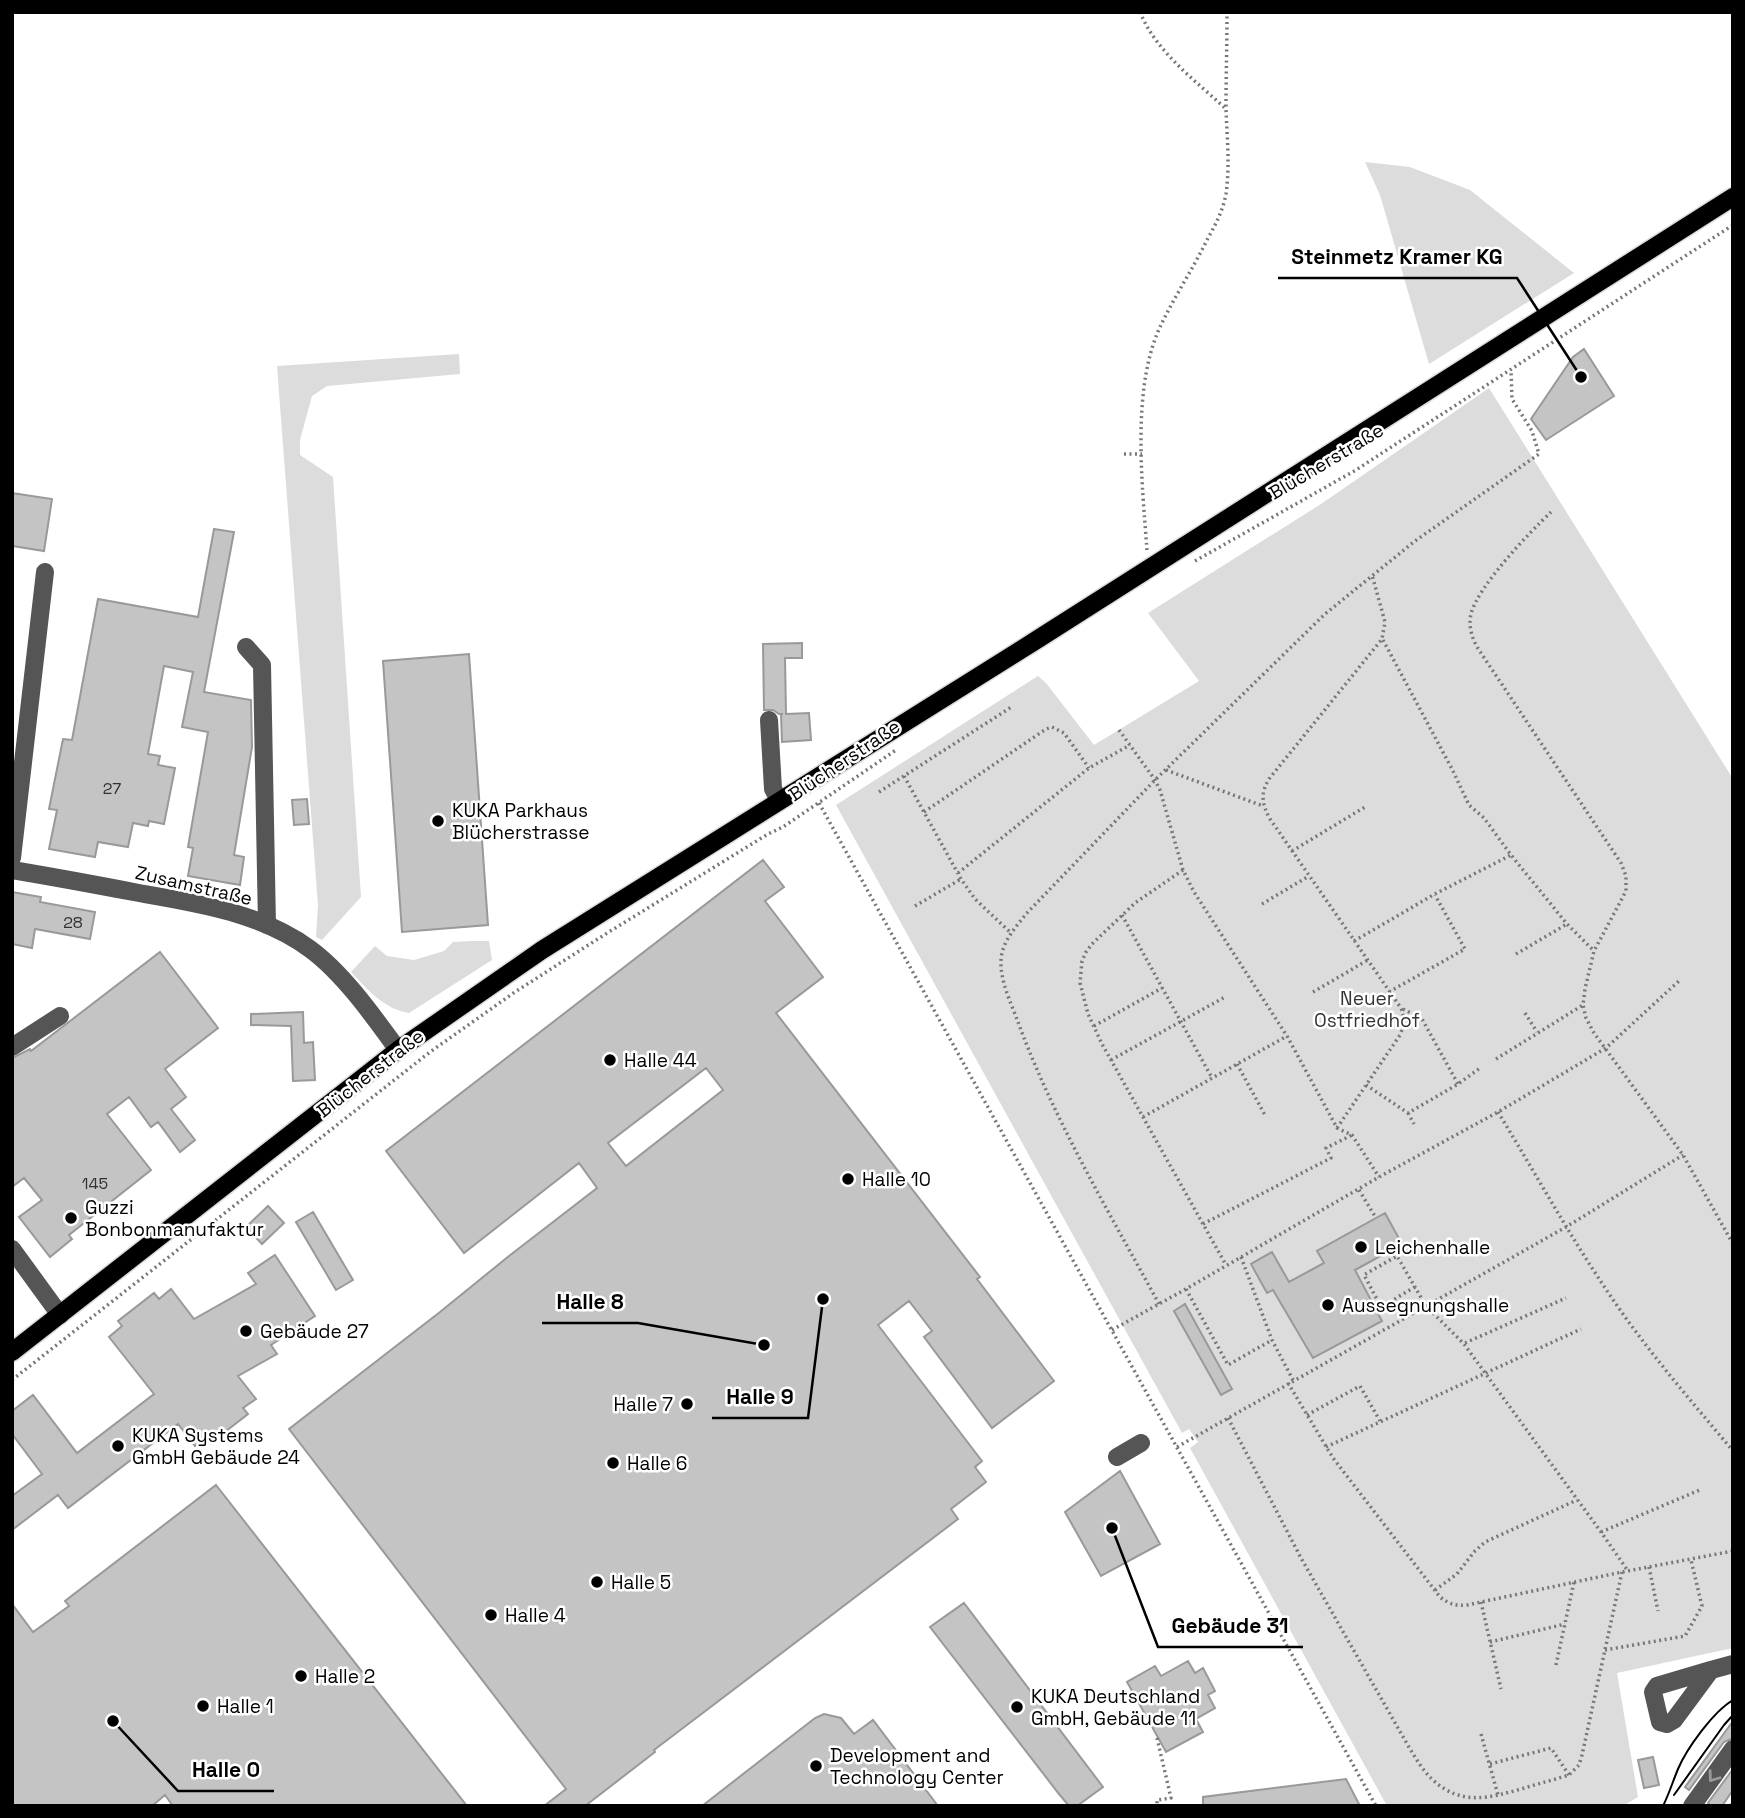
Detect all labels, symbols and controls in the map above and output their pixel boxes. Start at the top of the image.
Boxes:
callout: Steinmetz Kramer KG [1278,236,1517,278]
text: Steinmetz Kramer KG [1291,243,1503,270]
street label: Blücherstraße [1264,417,1388,506]
street label: Blücherstraße [784,714,905,807]
house number: 27 [103,778,121,799]
place label: KUKA Parkhaus Blücherstrasse [452,798,590,845]
marker: KUKA Parkhaus Blücherstrasse [430,813,446,829]
street label: Zusamstraße [133,860,255,911]
house number: 28 [63,912,83,933]
park label: Neuer Ostfriedhof [1314,986,1420,1033]
street label: Blücherstraße [312,1024,429,1123]
place label: Halle 44 [624,1048,697,1073]
marker: Halle 44 [602,1052,618,1068]
place label: Halle 10 [862,1167,931,1192]
marker: Halle 10 [840,1171,856,1187]
house number: 145 [82,1173,108,1194]
place label: Guzzi Bonbonmanufaktur [85,1195,264,1242]
marker: Guzzi Bonbonmanufaktur [63,1210,79,1226]
place label: Leichenhalle [1375,1235,1490,1260]
marker: Leichenhalle [1353,1239,1369,1255]
callout: Halle 8 [542,1281,638,1323]
text: Halle 8 [556,1288,624,1315]
place label: Aussegnungshalle [1342,1293,1509,1318]
marker: Aussegnungshalle [1320,1297,1336,1313]
place label: Gebäude 27 [260,1319,369,1344]
marker: Gebäude 27 [238,1323,254,1339]
callout: Halle 9 [712,1376,808,1418]
text: Halle 9 [726,1383,794,1410]
place label: Halle 7 [613,1392,673,1417]
marker: Halle 7 [679,1396,695,1412]
place label: KUKA Systems GmbH Gebäude 24 [132,1423,300,1470]
marker: KUKA Systems GmbH Gebäude 24 [110,1438,126,1454]
place label: Halle 6 [627,1451,687,1476]
marker: Halle 6 [605,1455,621,1471]
place label: Halle 5 [611,1570,671,1595]
marker: Halle 5 [589,1574,605,1590]
place label: Halle 4 [505,1603,566,1628]
callout: Gebäude 31 [1158,1605,1303,1647]
marker: Halle 4 [483,1607,499,1623]
text: Gebäude 31 [1172,1612,1288,1639]
place label: Halle 2 [315,1664,375,1689]
marker: Halle 2 [293,1668,309,1684]
place label: KUKA Deutschland GmbH, Gebäude 11 [1031,1684,1200,1731]
place label: Halle 1 [217,1694,274,1719]
marker: Halle 1 [195,1698,211,1714]
marker: KUKA Deutschland GmbH, Gebäude 11 [1009,1699,1025,1715]
place label: Development and Technology Center [830,1743,1004,1790]
callout: Halle 0 [178,1749,274,1791]
text: Halle 0 [192,1756,260,1783]
marker: Development and Technology Center [808,1758,824,1774]
one-way arrow [1709,1769,1721,1782]

